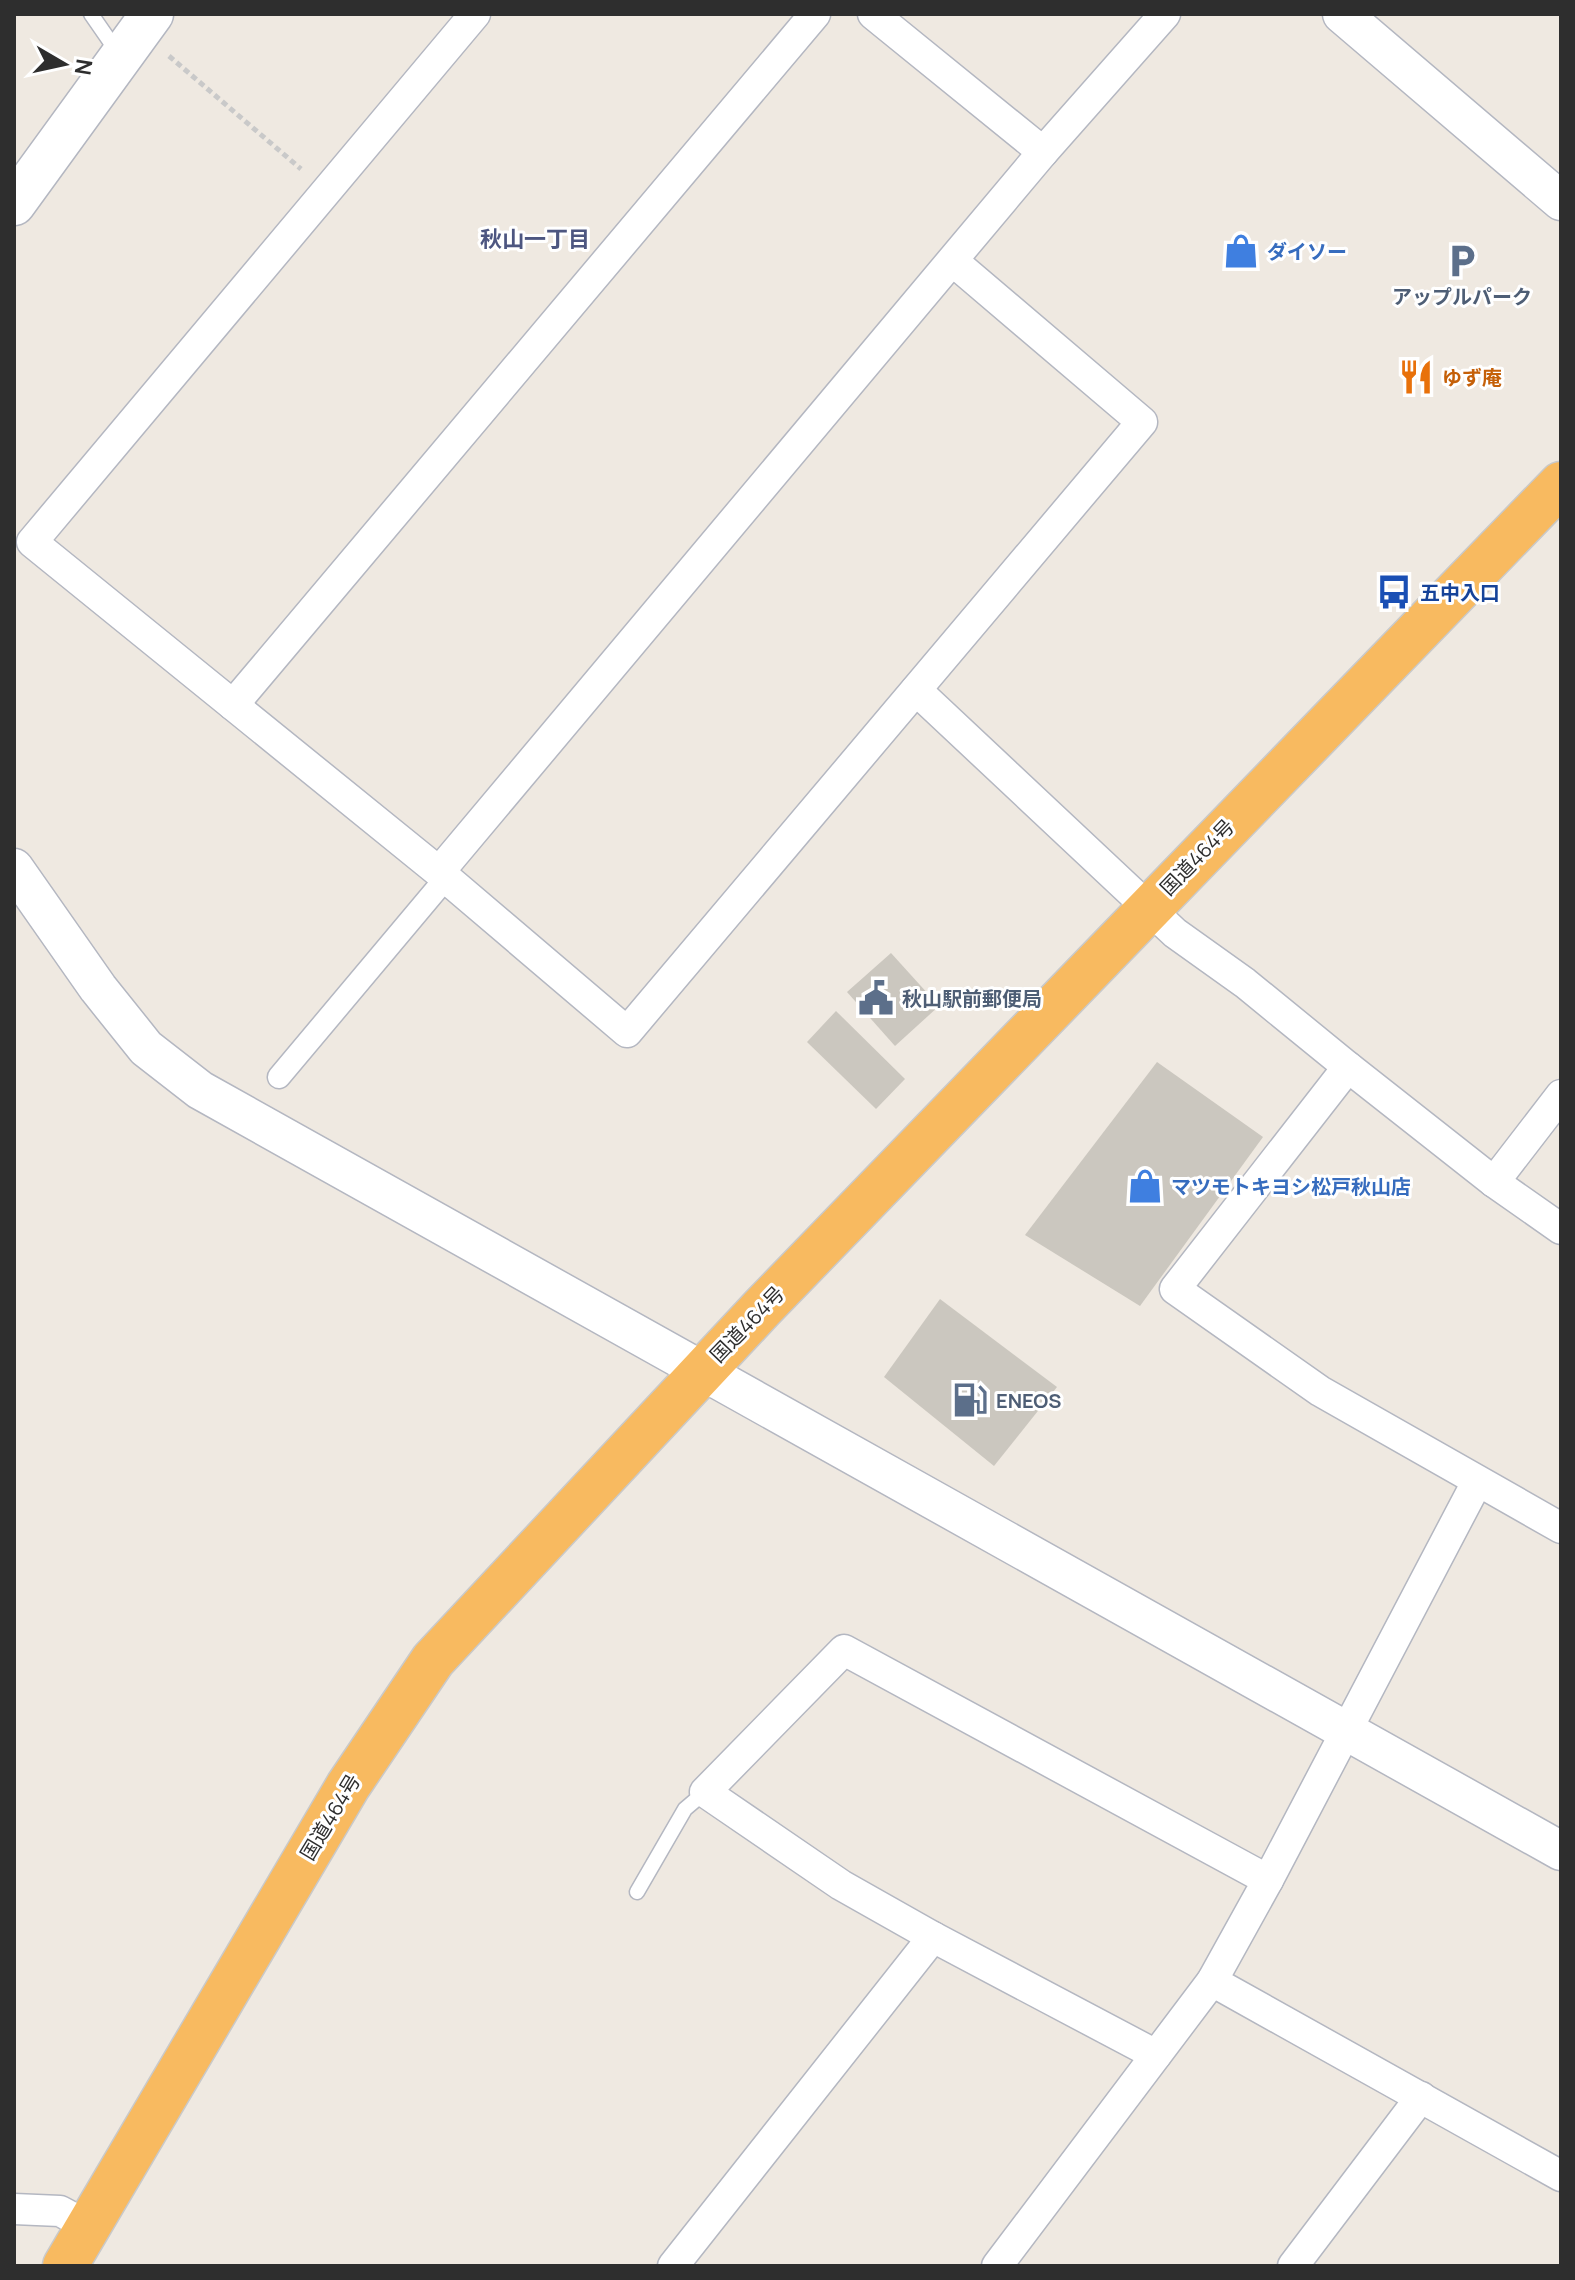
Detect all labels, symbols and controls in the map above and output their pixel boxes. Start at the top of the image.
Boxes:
north arrow [24,24,104,104]
text: N [68,57,100,77]
district label: 秋山一丁目 [480,224,590,254]
shop icon: ダイソー [1222,232,1260,270]
place label: ダイソー [1267,238,1347,265]
parking icon: アップルパーク [1443,242,1481,280]
place label: アップルパーク [1392,283,1532,310]
restaurant icon: ゆず庵 [1397,358,1435,396]
place label: ゆず庵 [1442,364,1502,391]
bus stop icon: 五中入口 [1375,573,1413,611]
place label: 五中入口 [1420,579,1500,606]
street label: 国道464号 [1154,813,1240,901]
public building icon: 秋山駅前郵便局 [857,979,895,1017]
place label: 秋山駅前郵便局 [902,985,1042,1012]
shop icon: マツモトキヨシ松戸秋山店 [1126,1167,1164,1205]
place label: マツモトキヨシ松戸秋山店 [1171,1173,1411,1200]
street label: 国道464号 [704,1280,790,1368]
fuel station icon: ENEOS [951,1381,989,1419]
place label: ENEOS [996,1387,1061,1414]
street label: 国道464号 [294,1769,366,1865]

